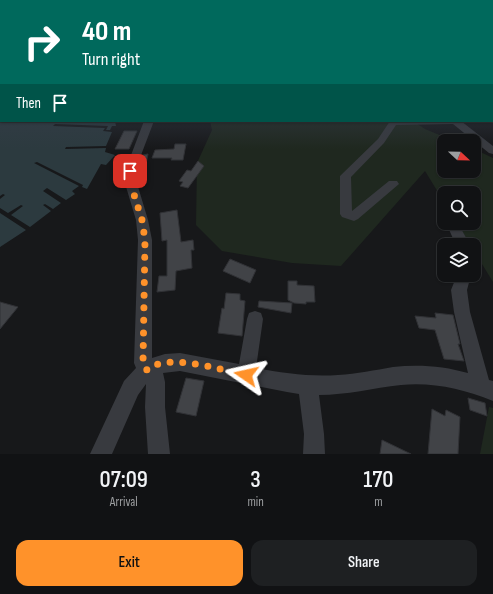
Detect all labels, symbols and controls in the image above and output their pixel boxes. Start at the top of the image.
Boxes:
text: 40 m [82,15,131,48]
icon: right [16,16,68,68]
text: Turn right [82,49,140,70]
icon: arrive [49,92,71,114]
text: Then [16,94,41,113]
north arrow [437,134,481,178]
map controls [437,134,481,282]
pin [113,154,147,188]
icon: arrive [119,160,141,182]
button: search [437,186,481,230]
button: layers [437,238,481,282]
position arrow [225,354,267,396]
text: 07:09 [100,465,148,494]
text: 3 [250,465,261,494]
text: 170 [363,465,393,494]
text: Arrival [110,494,138,510]
text: min [247,494,264,510]
text: m [374,494,383,510]
button: Exit [16,540,243,586]
button: Share [251,540,477,586]

